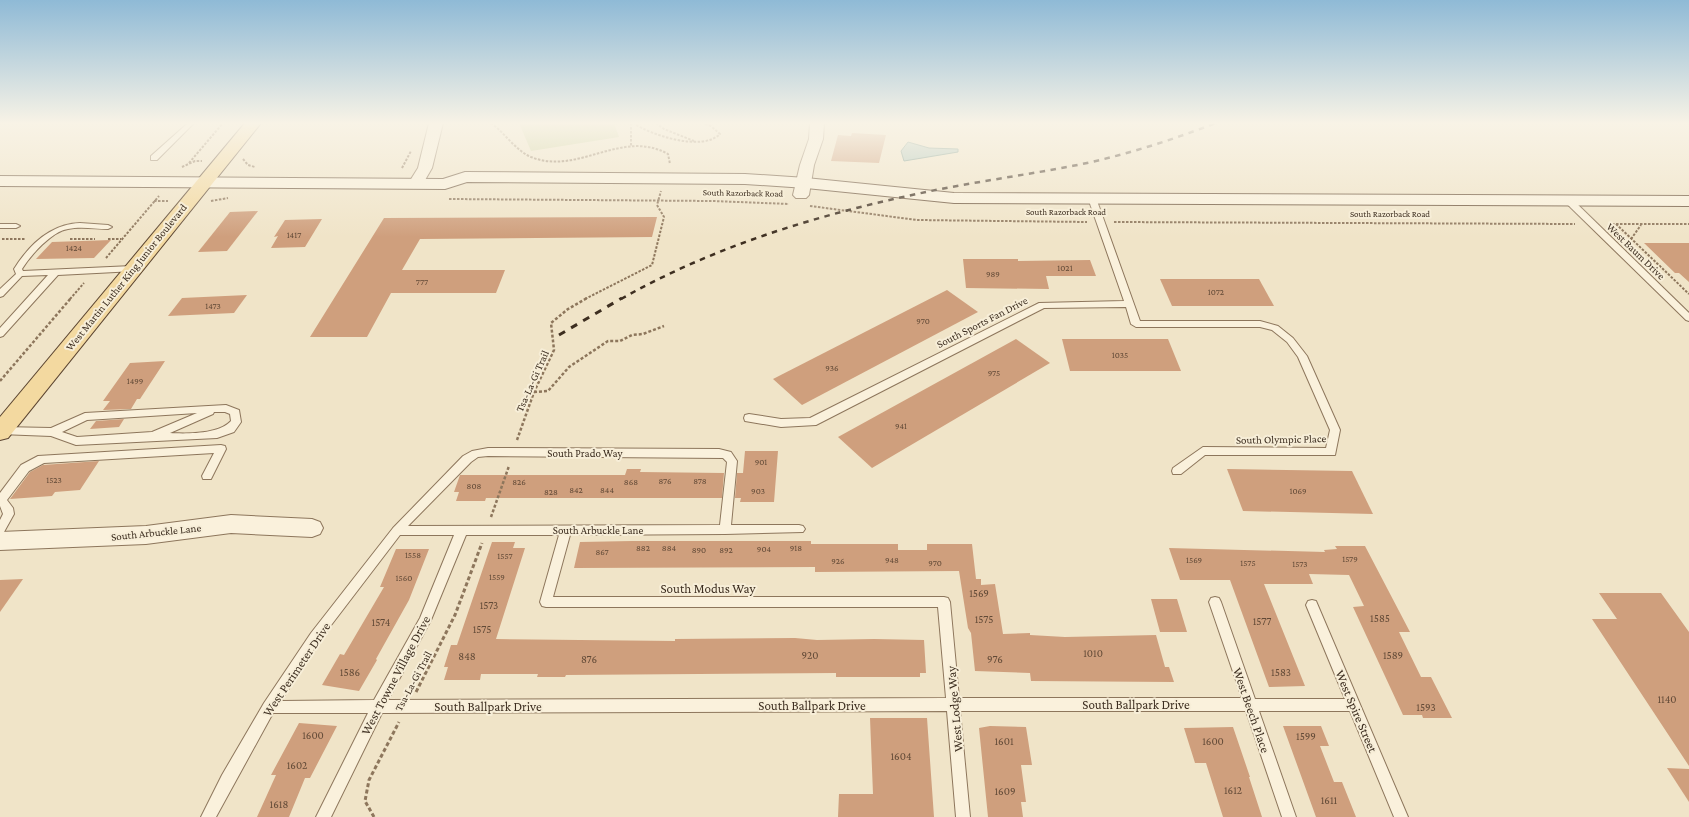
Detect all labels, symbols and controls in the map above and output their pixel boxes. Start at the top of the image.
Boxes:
street label: South Razorback Road [703,187,783,199]
street label: West Martin Luther King Junior Boulevard [63,201,190,353]
street label: South Razorback Road [1026,207,1106,217]
street label: South Razorback Road [1350,209,1430,219]
street label: West Baum Drive [1604,220,1668,282]
house number: 1417 [287,230,301,240]
house number: 1424 [66,243,83,253]
house number: 1021 [1057,263,1073,273]
house number: 989 [986,269,1000,279]
house number: 777 [416,277,428,287]
house number: 1072 [1208,287,1224,297]
street label: South Sports Fan Drive [935,294,1030,351]
house number: 1473 [205,301,221,311]
house number: 970 [916,316,930,326]
street label: Tsa-La-Gi Trail [513,348,551,414]
house number: 1035 [1112,350,1128,360]
house number: 936 [825,363,839,373]
house number: 975 [988,368,1000,378]
house number: 1499 [127,376,144,386]
house number: 941 [895,421,907,431]
street label: South Olympic Place [1236,432,1326,447]
street label: South Prado Way [547,447,624,460]
house number: 901 [755,457,767,467]
house number: 1523 [46,475,62,485]
house number: 876 [658,476,672,486]
house number: 878 [693,476,707,486]
house number: 826 [512,477,526,487]
house number: 868 [624,477,638,487]
house number: 808 [467,481,482,491]
house number: 842 [569,485,583,495]
house number: 844 [600,485,614,495]
house number: 903 [751,486,765,496]
house number: 1069 [1290,486,1307,496]
house number: 828 [544,487,558,497]
street label: South Arbuckle Lane [110,521,202,543]
street label: South Arbuckle Lane [553,524,643,536]
house number: 882 [636,543,650,553]
house number: 884 [662,543,677,553]
house number: 918 [790,543,802,553]
house number: 904 [757,544,772,554]
house number: 890 [692,545,706,555]
house number: 892 [719,545,733,555]
house number: 867 [595,547,609,557]
house number: 1558 [405,550,421,560]
house number: 1557 [497,551,513,561]
house number: 1579 [1342,554,1358,564]
house number: 948 [885,555,899,565]
house number: 1569 [1186,555,1203,565]
house number: 926 [831,556,845,566]
house number: 970 [928,558,942,568]
house number: 1575 [1240,558,1256,568]
house number: 1573 [1292,559,1308,569]
house number: 1559 [489,572,505,582]
house number: 1560 [396,573,412,583]
street label: South Modus Way [661,581,756,596]
house number: 1569 [969,587,989,599]
house number: 1573 [480,599,498,611]
house number: 1585 [1370,612,1390,624]
street label: West Towne Village Drive [358,613,433,737]
house number: 1575 [975,613,993,625]
house number: 1577 [1253,615,1271,627]
house number: 1574 [372,616,391,628]
street label: West Perimeter Drive [259,619,334,719]
house number: 1575 [473,623,491,635]
house number: 1010 [1083,647,1103,659]
street label: Tsa-La-Gi Trail [392,649,434,713]
house number: 920 [802,649,818,661]
house number: 1589 [1383,649,1403,661]
house number: 848 [458,650,476,662]
house number: 876 [581,653,597,665]
house number: 976 [987,653,1003,665]
street label: West Lodge Way [943,664,966,753]
house number: 1586 [340,666,360,678]
street label: West Beech Place [1230,666,1273,755]
house number: 1583 [1271,666,1291,678]
street label: West Spire Street [1332,668,1381,755]
house number: 1140 [1657,693,1677,705]
street label: South Ballpark Drive [1082,697,1190,712]
street label: South Ballpark Drive [758,698,866,713]
street label: South Ballpark Drive [434,699,542,714]
house number: 1593 [1416,701,1436,713]
house number: 1600 [302,729,324,741]
house number: 1599 [1296,730,1316,742]
house number: 1601 [994,735,1014,747]
house number: 1600 [1202,735,1224,747]
house number: 1604 [890,750,912,762]
house number: 1602 [287,759,307,771]
house number: 1612 [1224,784,1242,796]
house number: 1609 [994,785,1016,797]
house number: 1611 [1321,794,1338,806]
house number: 1618 [270,798,288,810]

